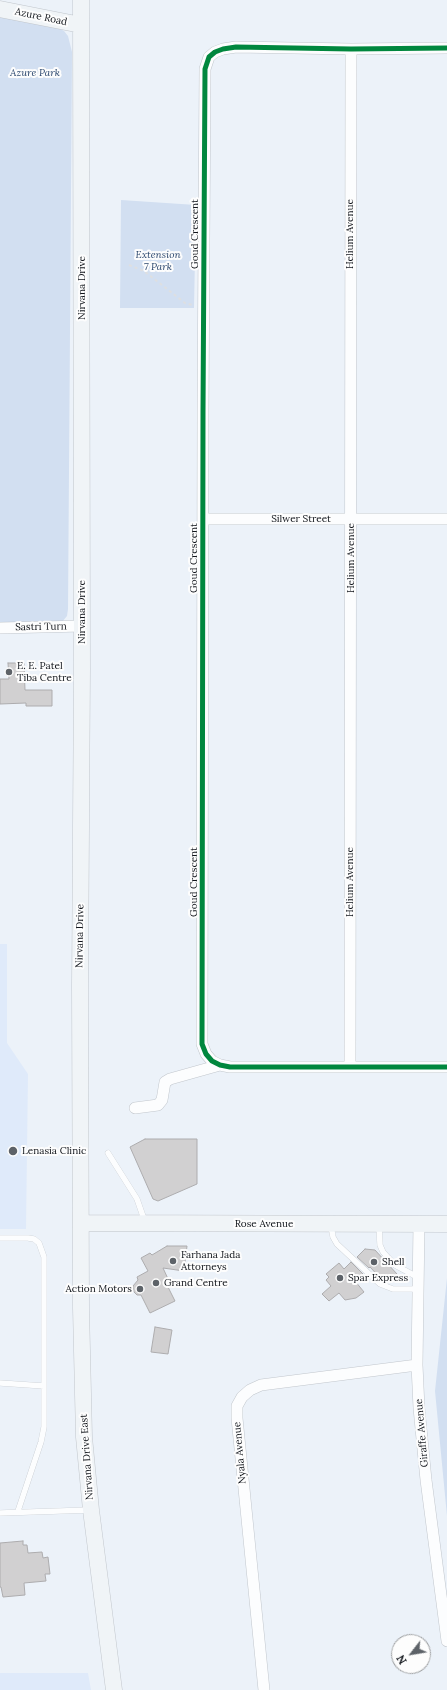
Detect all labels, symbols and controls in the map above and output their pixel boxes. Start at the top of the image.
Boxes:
street label: Azure Road [14,6,68,28]
park label: Azure Park [10,67,60,79]
street label: Goud Crescent [189,199,201,269]
street label: Helium Avenue [344,199,356,269]
park label: Extension 7 Park [135,249,181,272]
street label: Nirvana Drive [76,256,88,320]
street label: Silwer Street [271,513,331,525]
street label: Goud Crescent [188,523,200,593]
street label: Helium Avenue [345,523,357,593]
street label: Nirvana Drive [76,580,88,644]
street label: Sastri Turn [15,621,67,633]
place label: E. E. Patel Tiba Centre [17,660,72,684]
marker: E. E. Patel Tiba Centre [4,667,14,677]
street label: Goud Crescent [188,847,200,917]
street label: Helium Avenue [344,847,356,917]
street label: Nirvana Drive [73,904,87,968]
marker: Lenasia Clinic [7,1145,19,1157]
place label: Lenasia Clinic [22,1145,86,1157]
street label: Rose Avenue [235,1218,293,1230]
place label: Farhana Jada Attorneys [181,1249,240,1272]
marker: Farhana Jada Attorneys [168,1256,178,1266]
place label: Shell [382,1256,405,1268]
marker: Shell [369,1257,379,1267]
place label: Spar Express [348,1272,408,1284]
marker: Spar Express [335,1273,345,1283]
place label: Grand Centre [164,1277,228,1289]
marker: Grand Centre [151,1278,161,1288]
place label: Action Motors [66,1283,132,1295]
marker: Action Motors [135,1284,145,1294]
street label: Giraffe Avenue [413,1398,431,1468]
street label: Nirvana Drive East [78,1414,96,1500]
street label: Nyala Avenue [231,1421,249,1485]
north arrow [391,1634,431,1674]
text: N [393,1652,410,1667]

